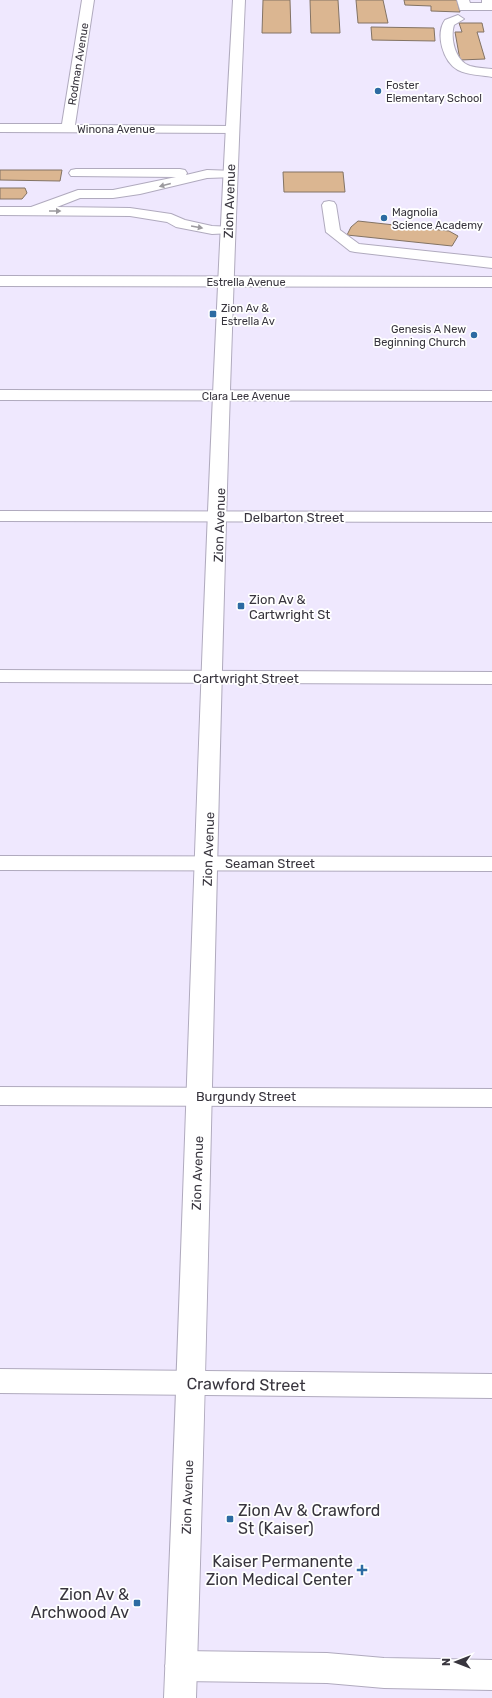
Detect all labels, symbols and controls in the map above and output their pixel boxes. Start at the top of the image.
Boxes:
street label: Rodman Avenue [66,22,91,106]
place label: Foster Elementary School [386,79,482,105]
marker: Foster Elementary School [373,86,383,96]
street label: Winona Avenue [77,123,155,136]
street label: Zion Avenue [221,163,238,239]
one-way arrow [159,182,171,188]
place label: Magnolia Science Academy [392,206,483,232]
one-way arrow [49,208,62,214]
marker: Magnolia Science Academy [379,213,389,223]
one-way arrow [191,225,203,231]
street label: Estrella Avenue [206,276,286,289]
place label: Zion Av & Estrella Av [221,302,275,328]
marker: Zion Av & Estrella Av [208,309,218,319]
place label: Genesis A New Beginning Church [374,323,466,349]
marker: Genesis A New Beginning Church [469,330,479,340]
street label: Clara Lee Avenue [202,390,290,403]
street label: Zion Avenue [211,487,228,563]
street label: Delbarton Street [244,510,344,525]
place label: Zion Av & Cartwright St [249,592,330,623]
marker: Zion Av & Cartwright St [236,601,246,611]
street label: Cartwright Street [193,671,299,687]
street label: Zion Avenue [200,811,217,887]
street label: Seaman Street [225,856,315,871]
street label: Burgundy Street [196,1089,296,1105]
street label: Zion Avenue [189,1135,206,1211]
street label: Crawford Street [186,1374,306,1395]
street label: Zion Avenue [179,1459,196,1535]
place label: Zion Av & Crawford St (Kaiser) [238,1501,380,1538]
marker: Zion Av & Crawford St (Kaiser) [225,1514,235,1524]
place label: Kaiser Permanente Zion Medical Center [206,1552,353,1589]
marker: Kaiser Permanente Zion Medical Center [356,1564,368,1576]
place label: Zion Av & Archwood Av [31,1585,129,1622]
marker: Zion Av & Archwood Av [132,1598,142,1608]
north arrow [436,1642,476,1682]
text: N [440,1658,453,1666]

